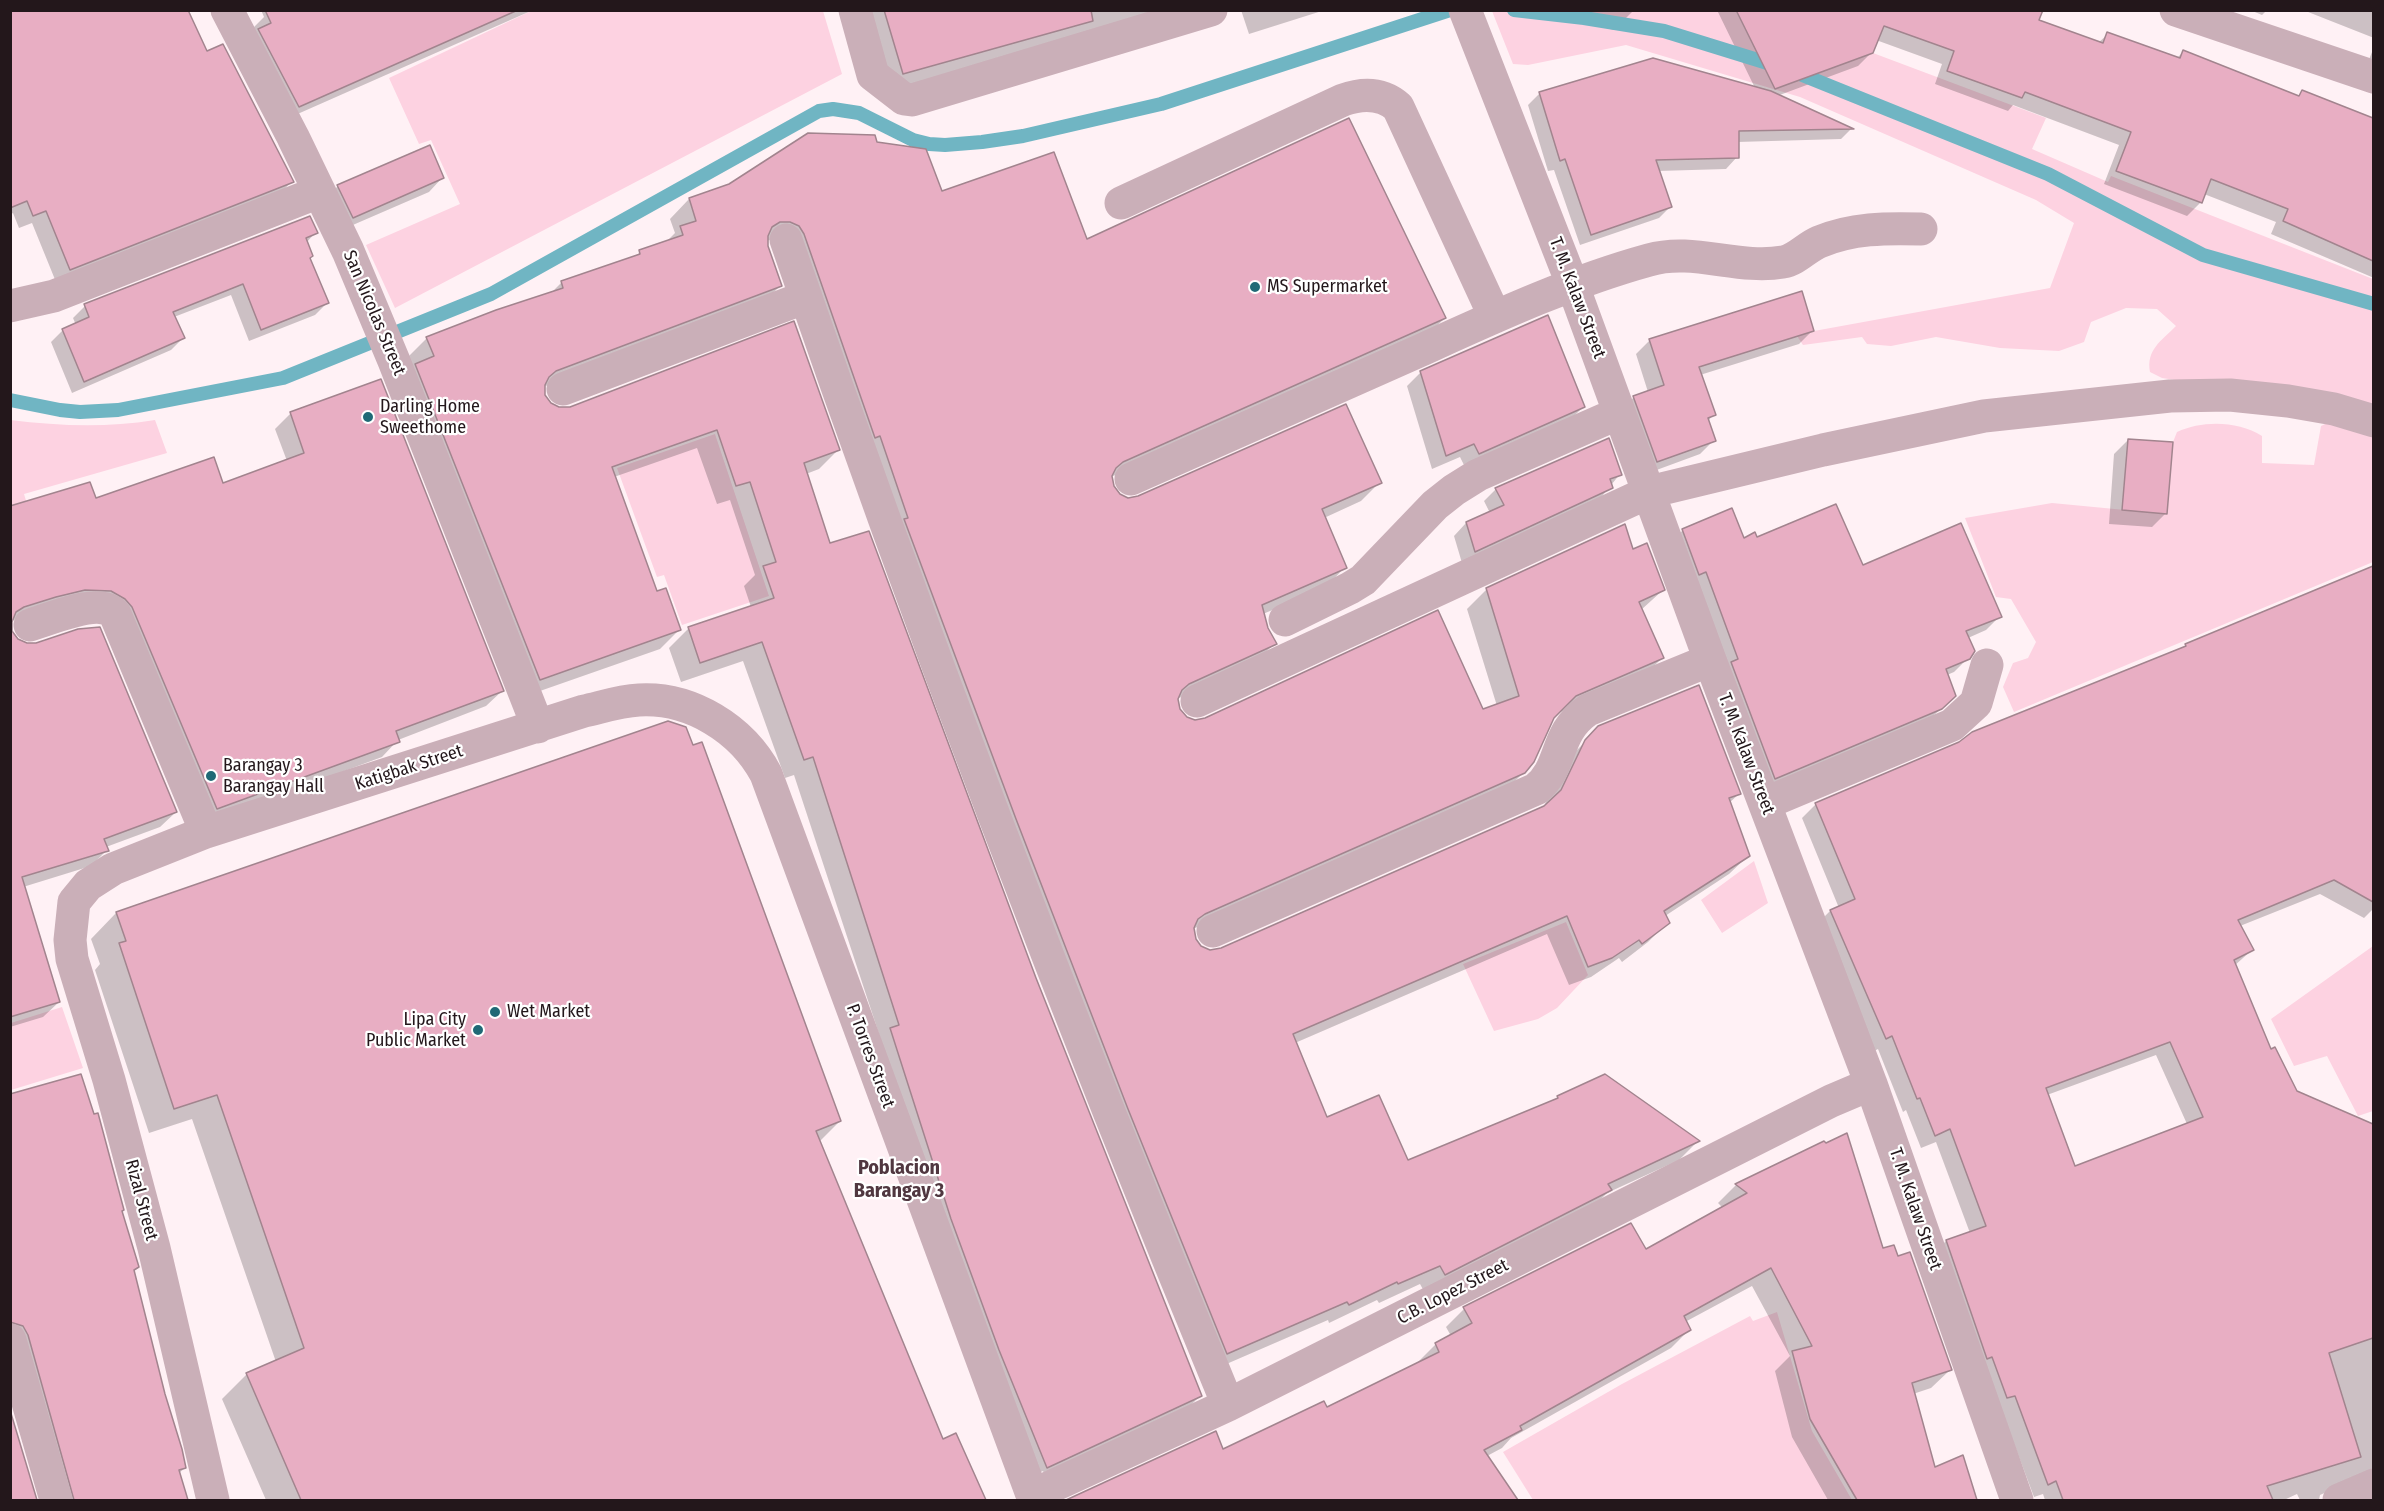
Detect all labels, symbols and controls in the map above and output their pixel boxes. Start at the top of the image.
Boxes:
street label: T. M. Kalaw Street [1544,234,1610,362]
street label: San Nicolas Street [338,247,410,379]
place label: MS Supermarket [1267,276,1388,298]
marker: MS Supermarket [1248,280,1262,294]
place label: Darling Home Sweethome [380,396,480,438]
marker: Darling Home Sweethome [361,410,375,424]
street label: T. M. Kalaw Street [1713,690,1779,818]
street label: Katigbak Street [352,740,466,796]
place label: Barangay 3 Barangay Hall [223,755,324,798]
marker: Barangay 3 Barangay Hall [204,769,218,783]
place label: Wet Market [507,1001,590,1023]
street label: P. Torres Street [841,1001,899,1111]
marker: Wet Market [488,1005,502,1019]
place label: Lipa City Public Market [366,1009,466,1052]
marker: Lipa City Public Market [471,1023,485,1037]
street label: T. M. Kalaw Street [1884,1145,1946,1273]
district label: Poblacion Barangay 3 [854,1156,944,1203]
street label: Rizal Street [120,1157,162,1243]
street label: C.B. Lopez Street [1394,1255,1512,1329]

